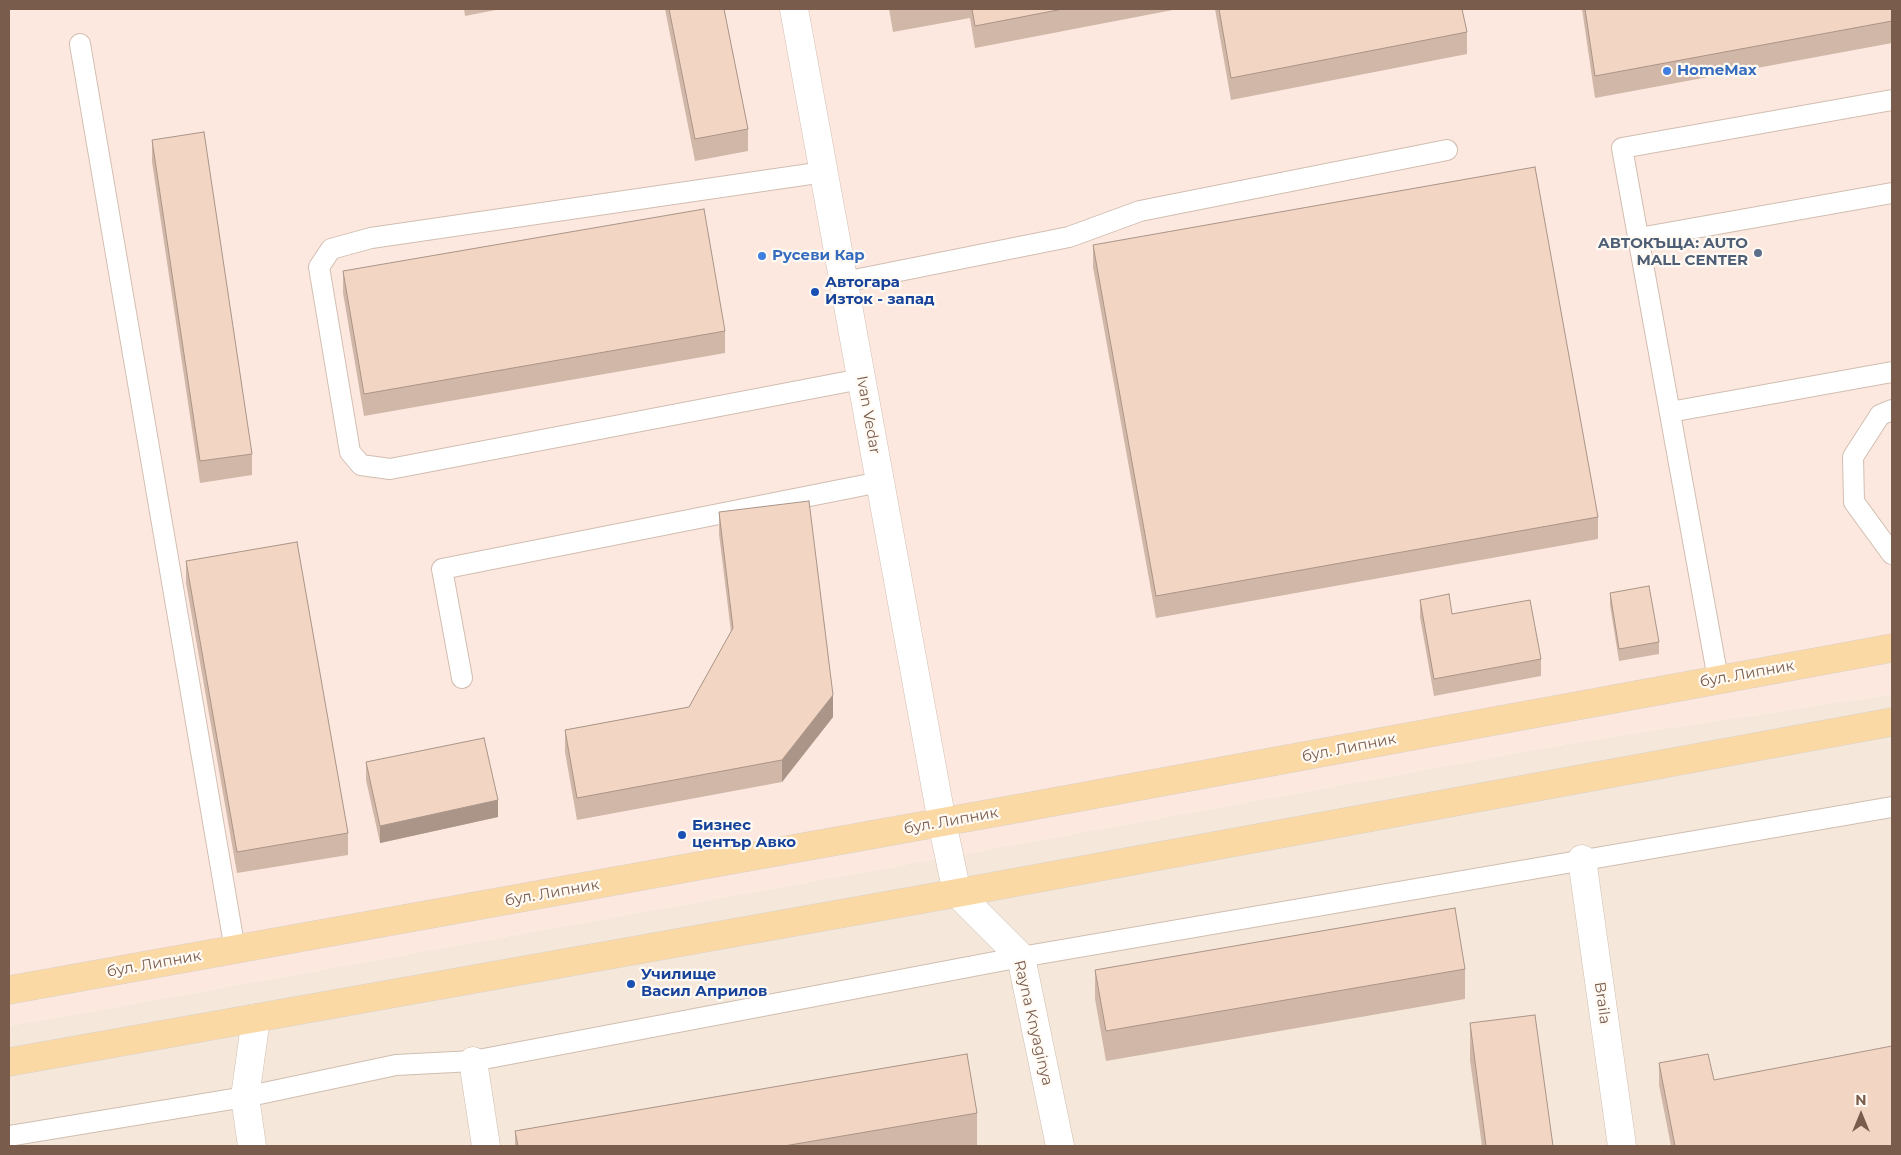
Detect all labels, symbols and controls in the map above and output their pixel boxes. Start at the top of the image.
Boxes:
place label: HomeMax [1677,62,1757,80]
marker: HomeMax [1661,65,1673,77]
place label: АВТОКЪЩА: AUTO MALL CENTER [1598,235,1748,270]
place label: Русеви Кар [772,247,865,265]
marker: АВТОКЪЩА: AUTO MALL CENTER [1752,247,1764,259]
marker: Русеви Кар [756,250,768,262]
place label: Автогара Изток - запад [825,274,935,309]
marker: Автогара Изток - запад [809,286,821,298]
street label: Ivan Vedar [852,375,884,455]
street label: бул. Липник [1698,657,1796,691]
street label: бул. Липник [1300,730,1398,766]
street label: бул. Липник [902,804,1000,838]
place label: Бизнес център Авко [692,817,796,852]
marker: Бизнес център Авко [676,829,688,841]
street label: бул. Липник [503,876,601,910]
street label: бул. Липник [105,947,203,981]
street label: Rayna Knyaginya [1010,958,1056,1088]
place label: Училище Васил Априлов [641,966,767,1001]
marker: Училище Васил Априлов [625,978,637,990]
street label: Braila [1590,981,1614,1025]
north arrow [1836,1090,1886,1140]
text: N [1855,1091,1867,1109]

